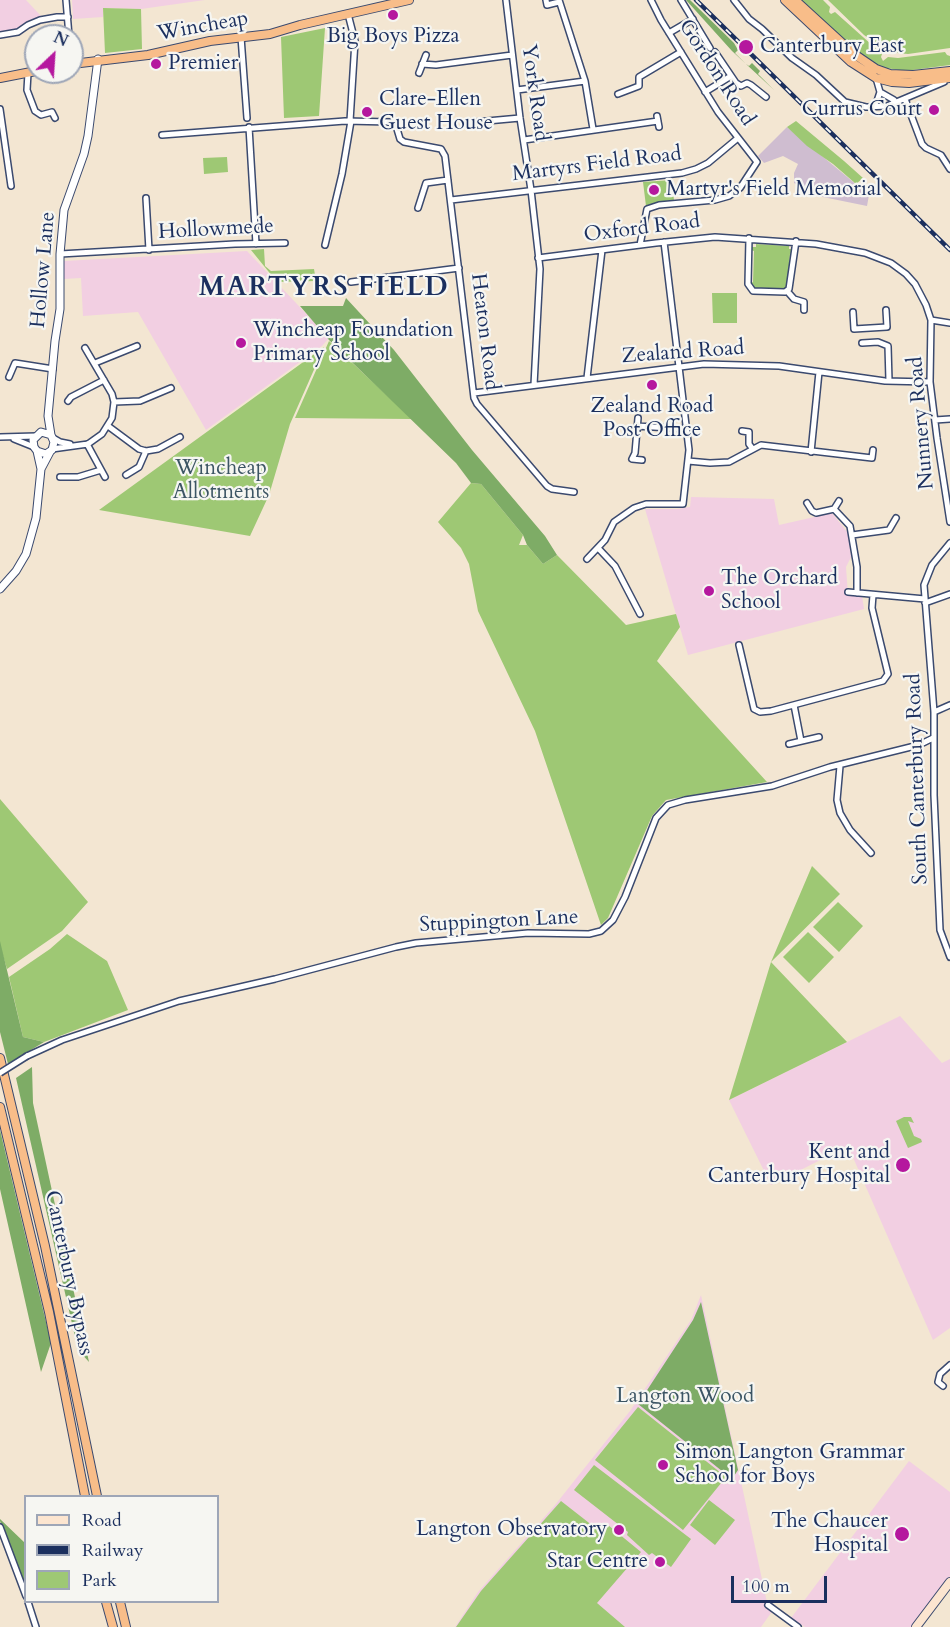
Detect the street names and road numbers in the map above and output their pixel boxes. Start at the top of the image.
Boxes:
street label: Wincheap [156,7,250,47]
street label: Gordon Road [672,15,760,131]
street label: York Road [515,43,553,143]
street label: Martyrs Field Road [511,142,683,188]
street label: Oxford Road [582,209,702,249]
street label: Hollow Lane [26,211,62,329]
street label: Hollowmede [158,214,274,246]
street label: Heaton Road [464,272,504,392]
street label: Zealand Road [621,336,745,370]
street label: Nunnery Road [904,355,940,491]
street label: South Canterbury Road [902,673,934,885]
street label: Stuppington Lane [419,905,579,939]
street label: Canterbury Bypass [38,1188,98,1358]

